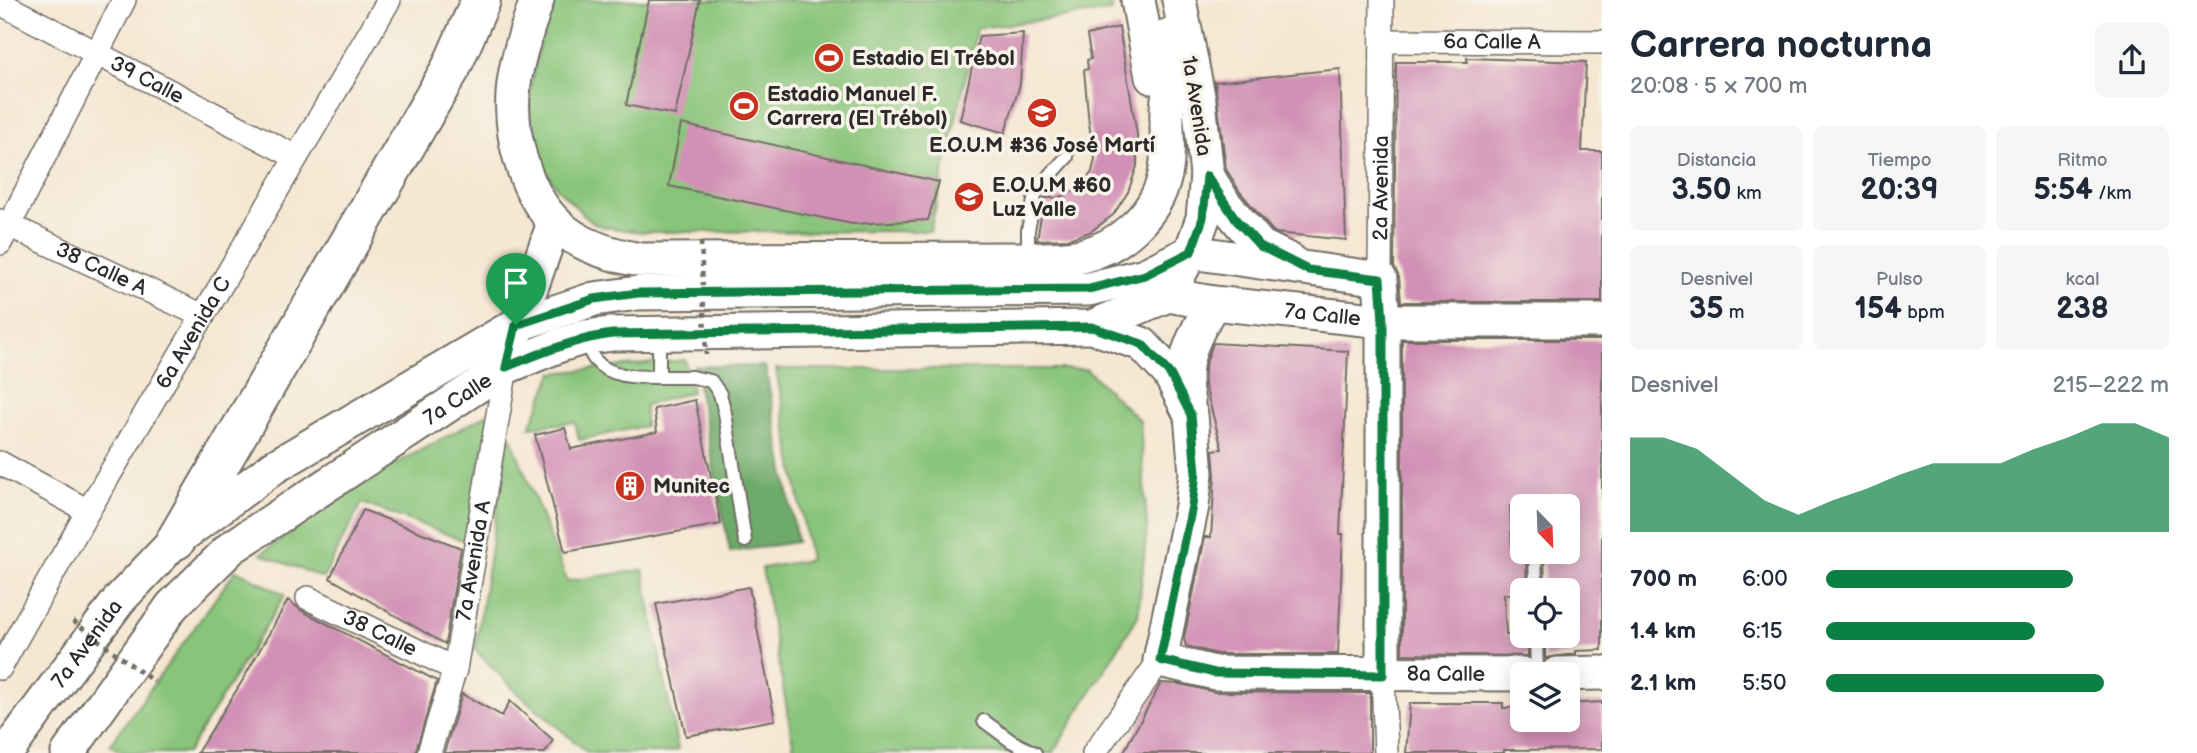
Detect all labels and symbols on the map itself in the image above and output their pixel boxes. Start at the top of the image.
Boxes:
street label: 6a Calle A [1443,29,1541,55]
sports icon: Estadio El Trébol [812,41,846,75]
place label: Estadio El Trébol [852,46,1015,71]
street label: 39 Calle [106,51,188,109]
street label: 1a Avenida [1176,54,1217,158]
place label: Estadio Manuel F. Carrera (El Trébol) [767,82,948,131]
sports icon: Estadio Manuel F. Carrera (El Trébol) [727,89,761,123]
school or university icon: E.O.U.M #36 José Martí [1025,96,1059,130]
place label: E.O.U.M #36 José Martí [929,133,1156,158]
street label: 2a Avenida [1368,135,1394,241]
place label: E.O.U.M #60 Luz Valle [992,173,1111,222]
school or university icon: E.O.U.M #60 Luz Valle [952,180,986,214]
street label: 38 Calle A [52,237,151,301]
pin [486,253,546,325]
street label: 6a Avenida C [151,272,236,394]
street label: 7a Calle [1283,299,1362,332]
street label: 7a Calle [419,368,497,431]
building icon: Munitec [613,469,647,503]
place label: Munitec [653,474,730,499]
north arrow [1510,494,1580,564]
street label: 7a Avenida A [451,498,496,623]
street label: 7a Avenida [46,595,128,693]
street label: 38 Calle [339,605,421,662]
street label: 8a Calle [1407,662,1485,687]

